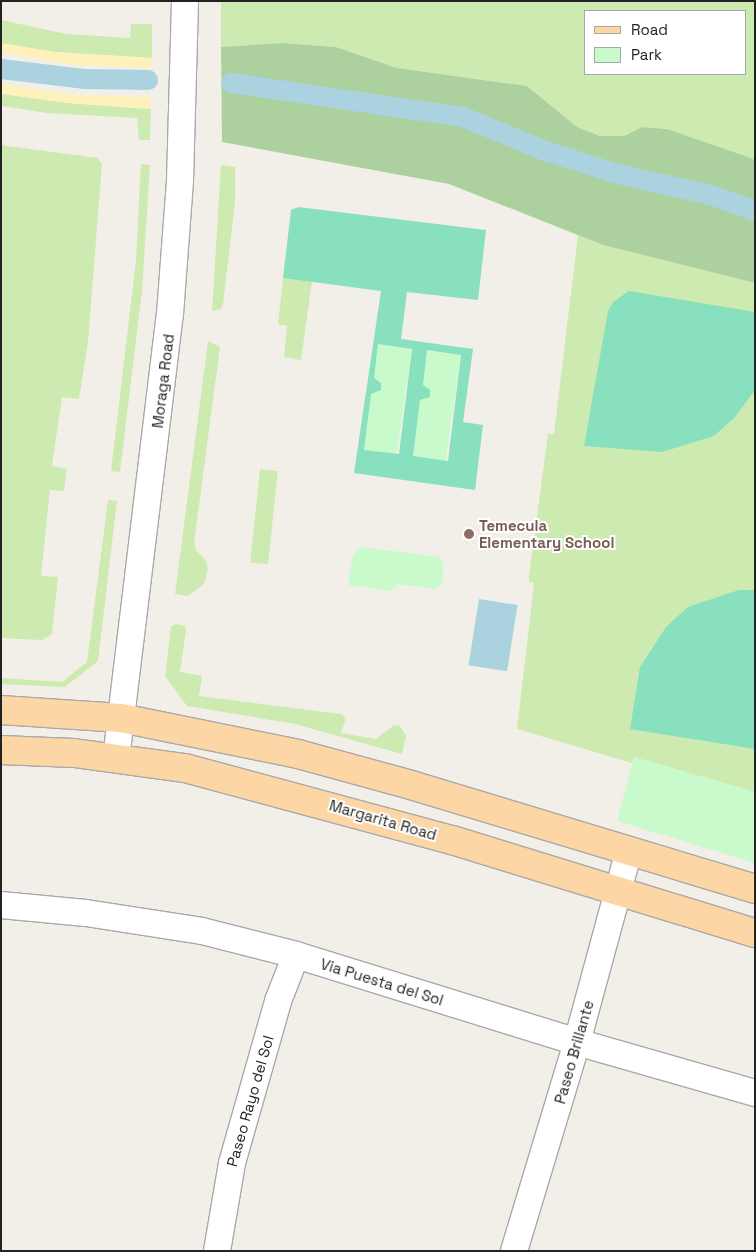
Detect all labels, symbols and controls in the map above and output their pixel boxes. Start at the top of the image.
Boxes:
legend [584,10,746,75]
text: Road [631,20,668,39]
text: Park [631,45,662,64]
street label: Moraga Road [148,333,178,429]
place label: Temecula Elementary School [479,516,614,551]
marker: Temecula Elementary School [463,528,475,540]
street label: Margarita Road [327,796,439,844]
street label: Via Puesta del Sol [318,955,446,1009]
street label: Paseo Brillante [551,998,597,1106]
street label: Paseo Rayo del Sol [223,1033,277,1169]

